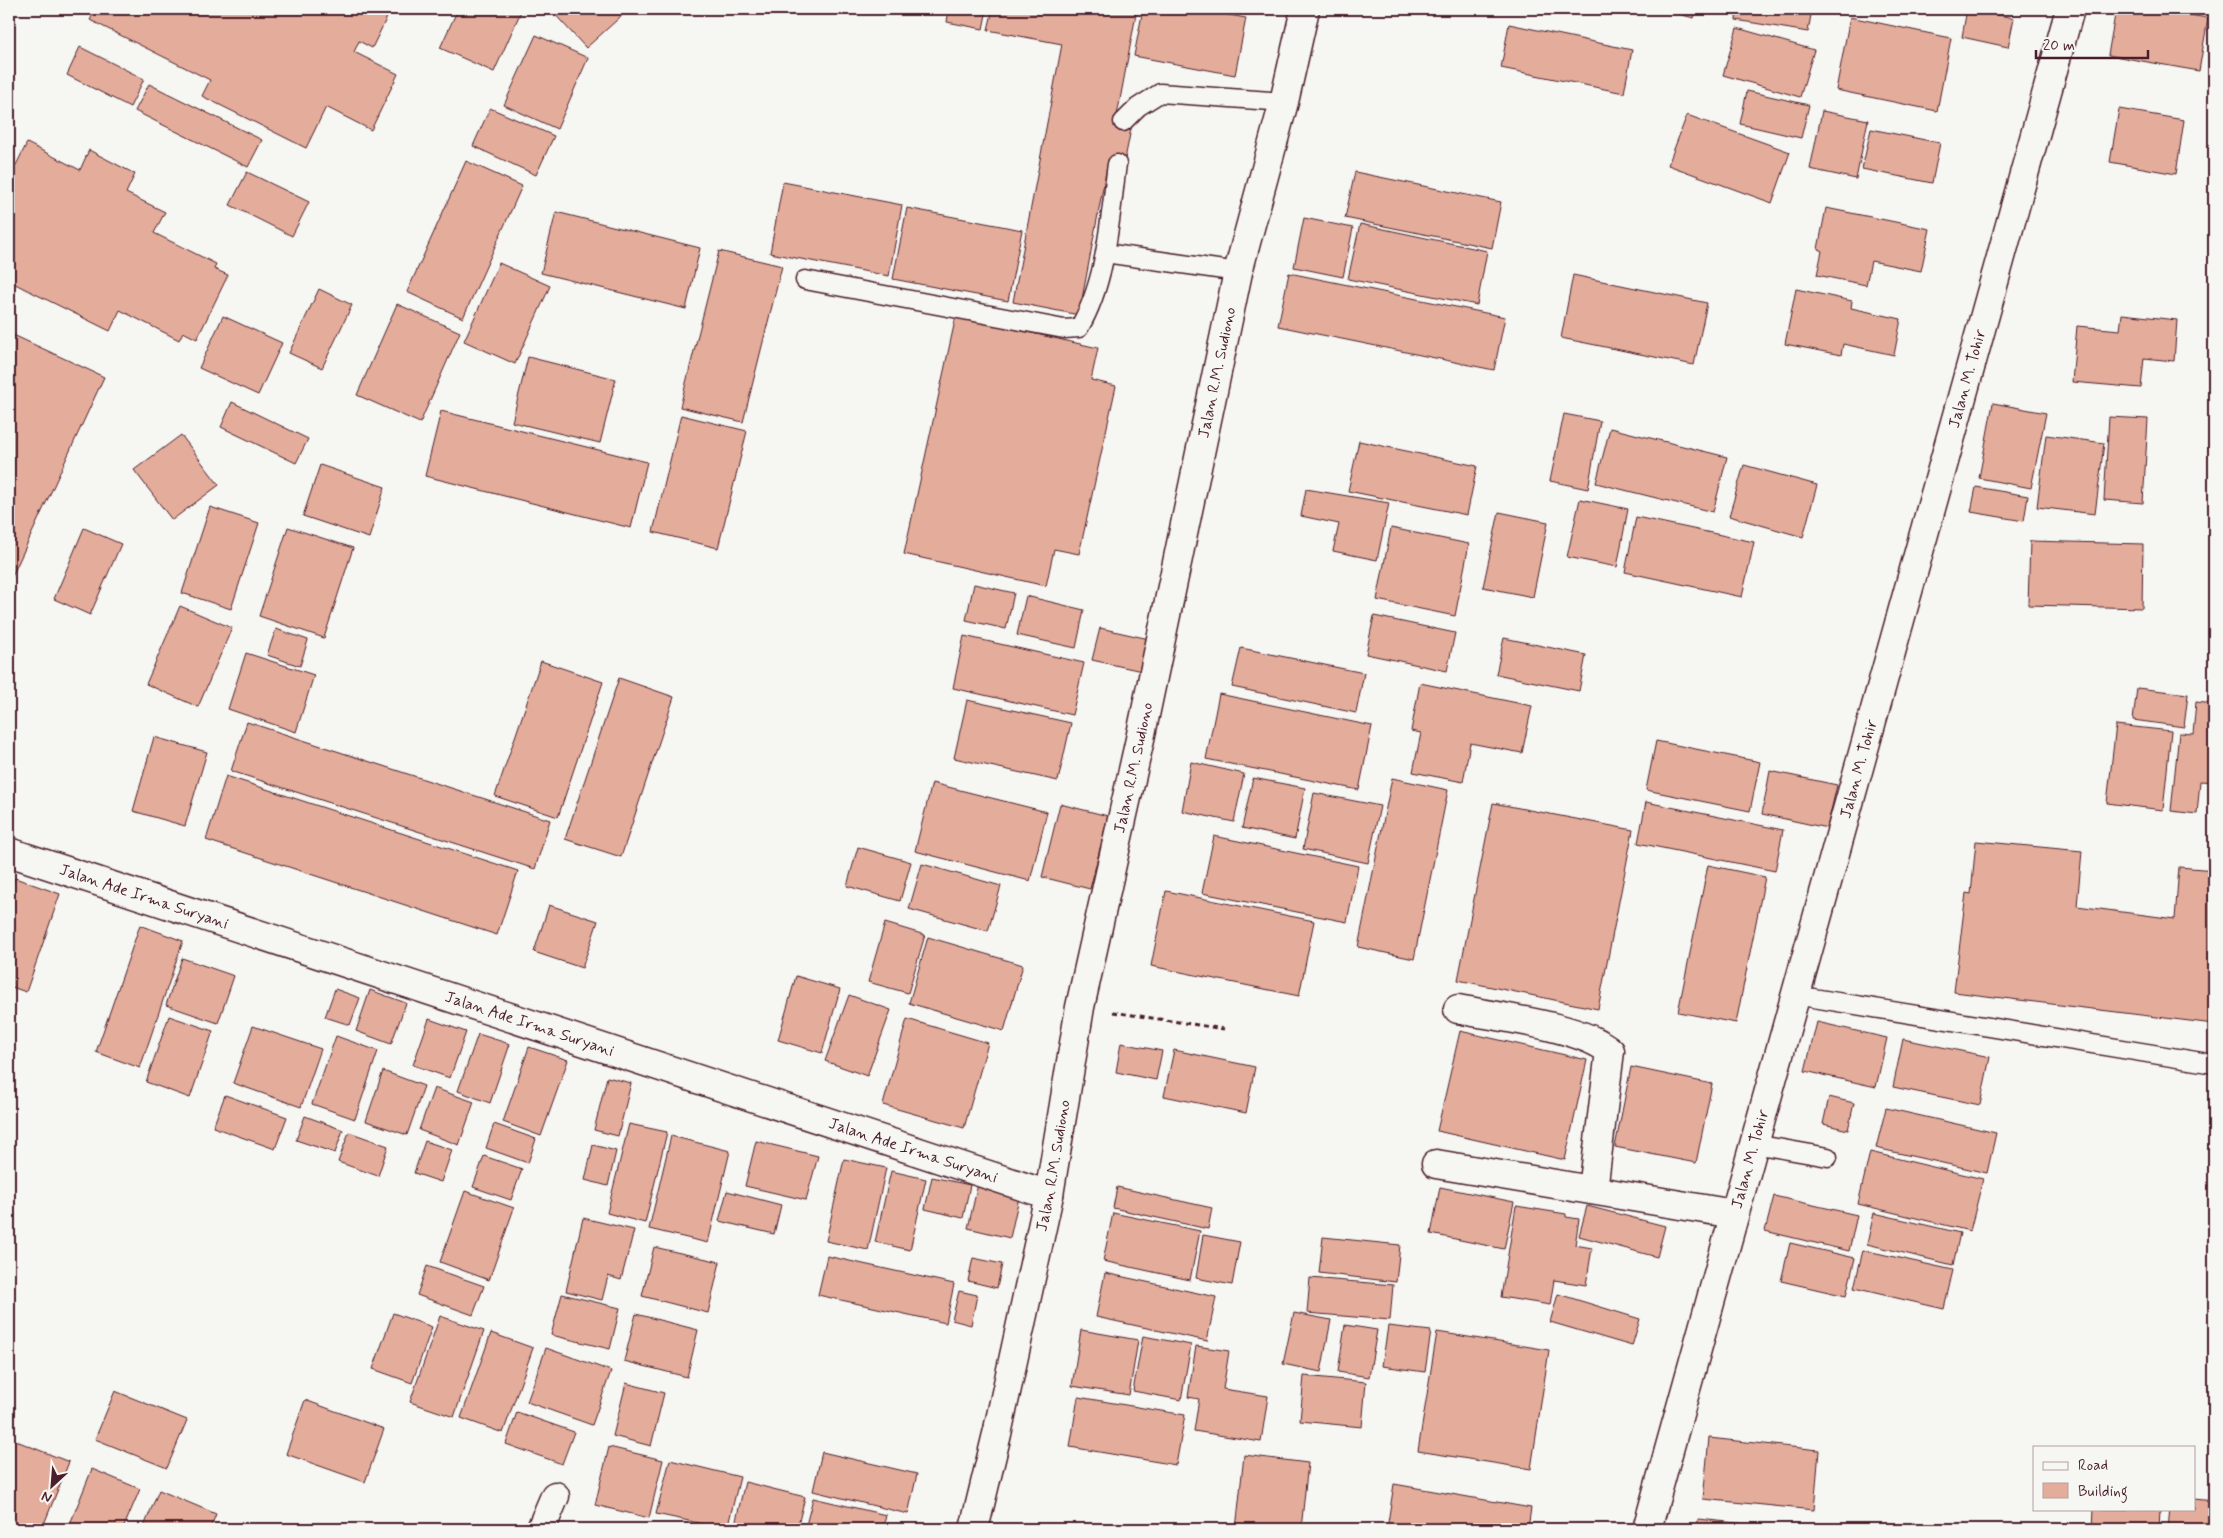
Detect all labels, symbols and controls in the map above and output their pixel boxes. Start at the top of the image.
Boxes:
scale bar [2036,28,2148,60]
text: 20 m [2043,36,2075,56]
street label: Jalan R.M. Sudiono [1193,305,1241,440]
street label: Jalan M. Tohir [1943,326,1991,431]
street label: Jalan R.M. Sudiono [1109,700,1158,835]
street label: Jalan M. Tohir [1835,717,1882,821]
street label: Jalan Ade Irma Suryani [57,859,231,934]
street label: Jalan Ade Irma Suryani [442,986,617,1061]
street label: Jalan R.M. Sudiono [1031,1098,1075,1233]
street label: Jalan M. Tohir [1726,1107,1774,1211]
street label: Jalan Ade Irma Suryani [826,1113,1001,1188]
legend [2033,1446,2196,1510]
text: Road [2078,1456,2108,1476]
north arrow [28,1460,78,1510]
text: Building [2078,1482,2128,1503]
text: N [39,1487,55,1507]

